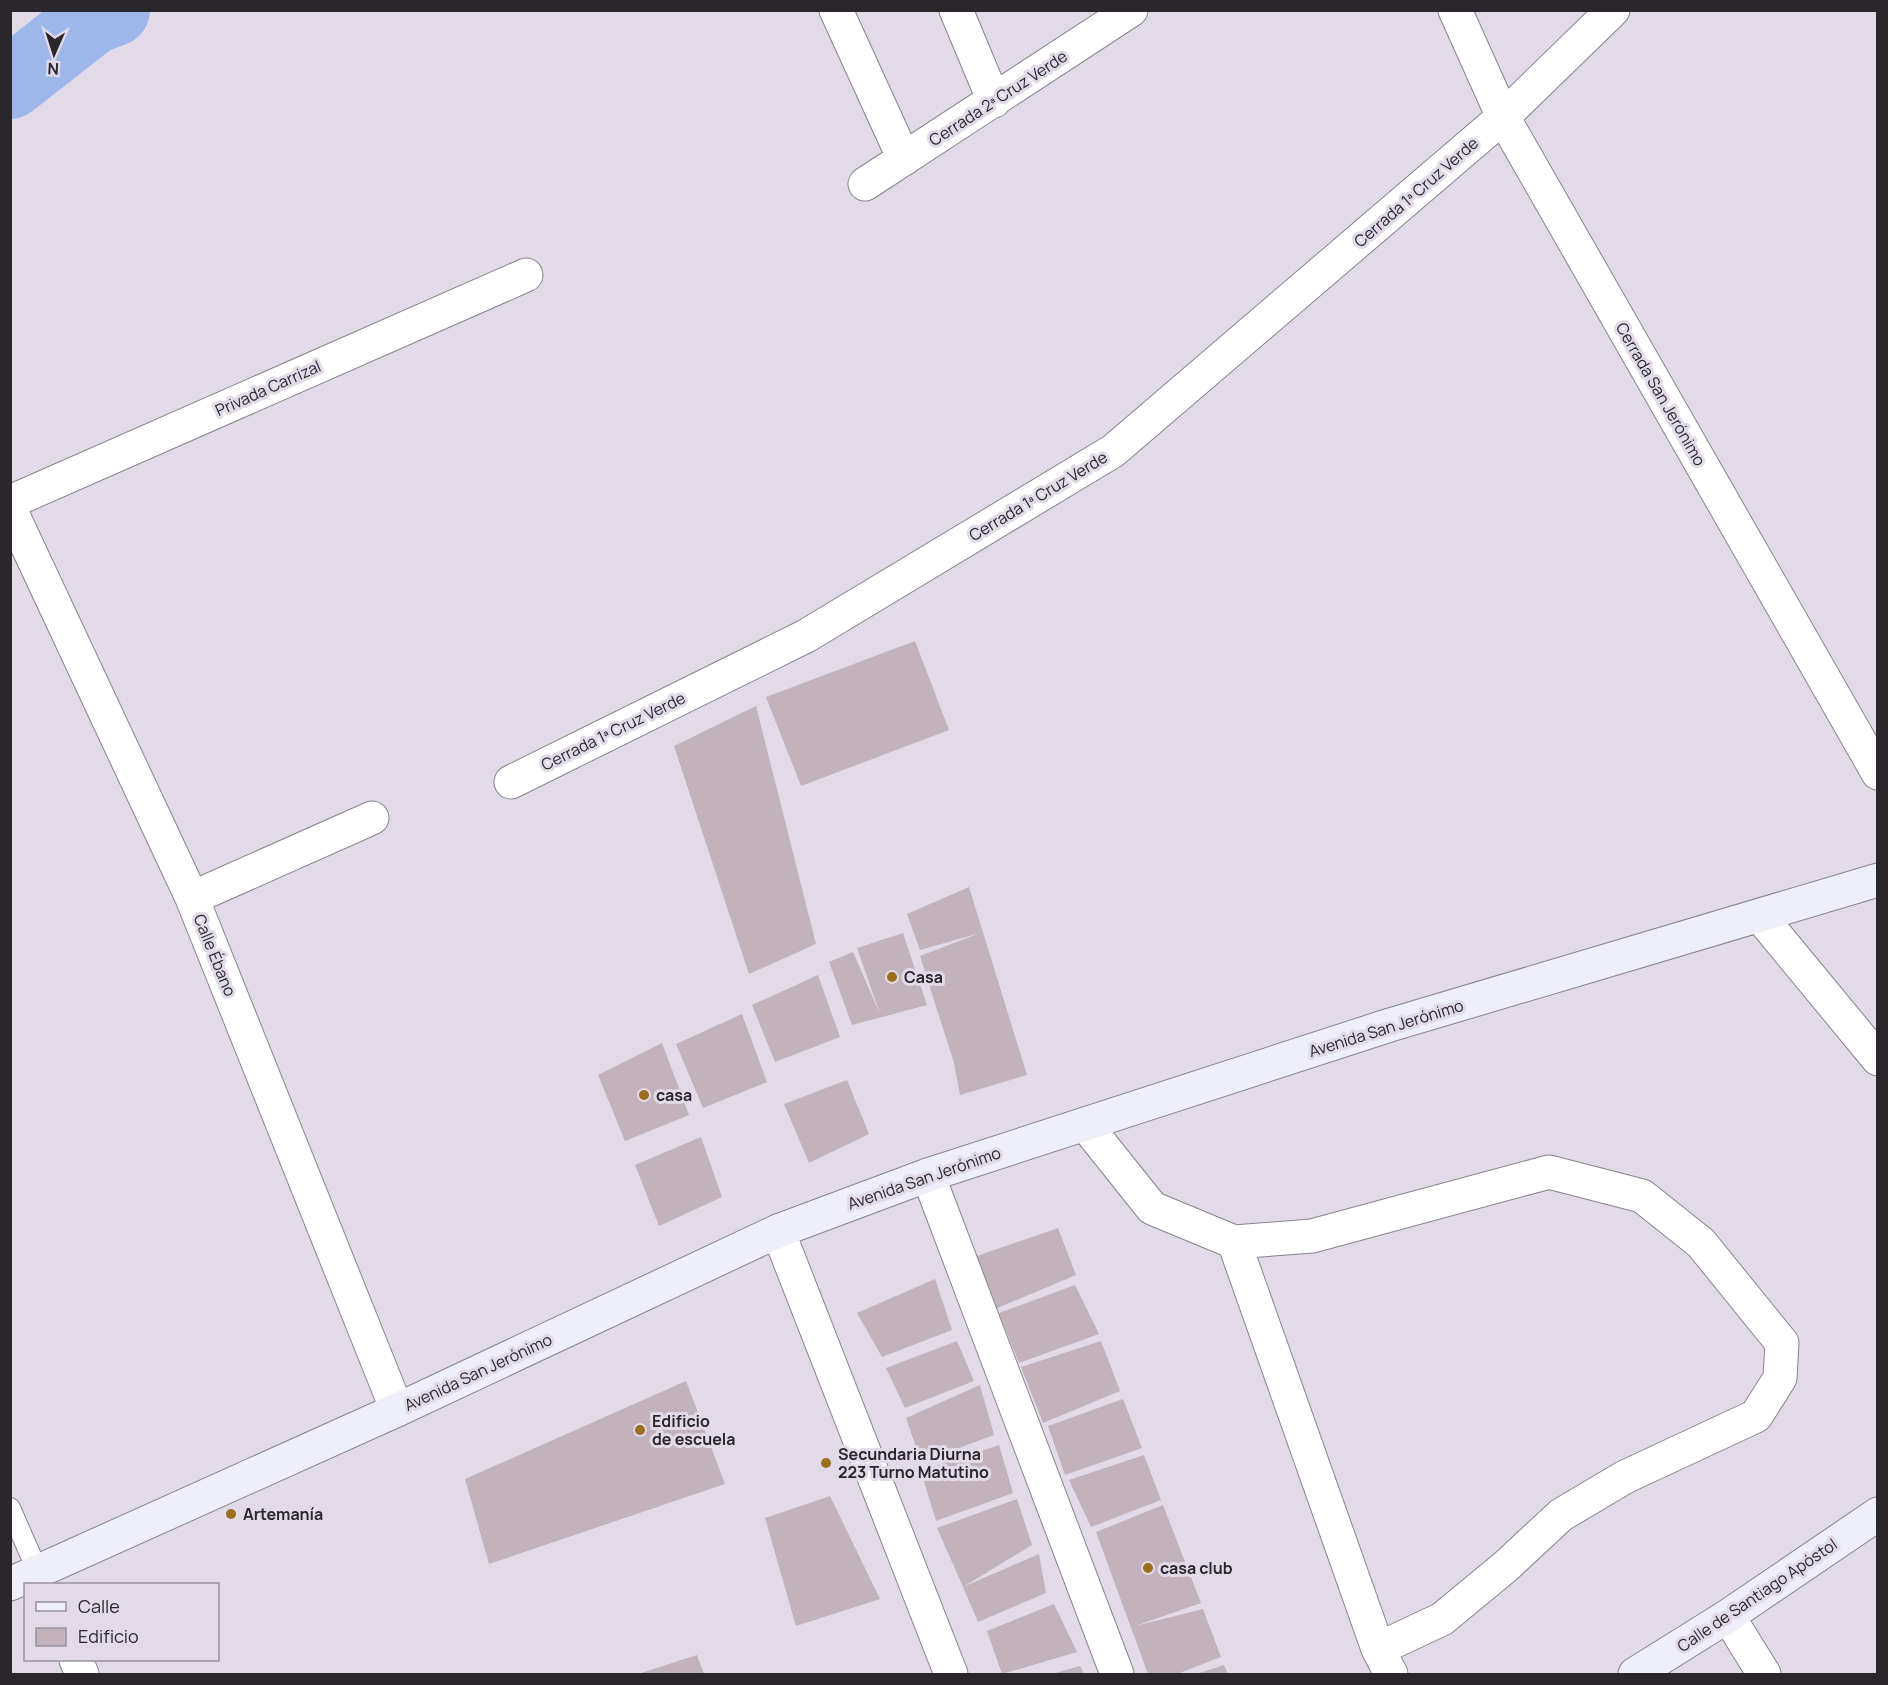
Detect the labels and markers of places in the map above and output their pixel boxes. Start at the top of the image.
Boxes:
place label: Casa [904,966,943,988]
marker: Casa [885,970,899,984]
place label: casa [656,1084,692,1106]
marker: casa [637,1088,651,1102]
place label: Edificio de escuela [652,1410,736,1450]
marker: Edificio de escuela [633,1423,647,1437]
place label: Secundaria Diurna 223 Turno Matutino [838,1443,989,1483]
marker: Secundaria Diurna 223 Turno Matutino [819,1456,833,1470]
place label: Artemanía [243,1503,323,1525]
marker: Artemanía [224,1507,238,1521]
place label: casa club [1160,1557,1233,1579]
marker: casa club [1141,1561,1155,1575]

